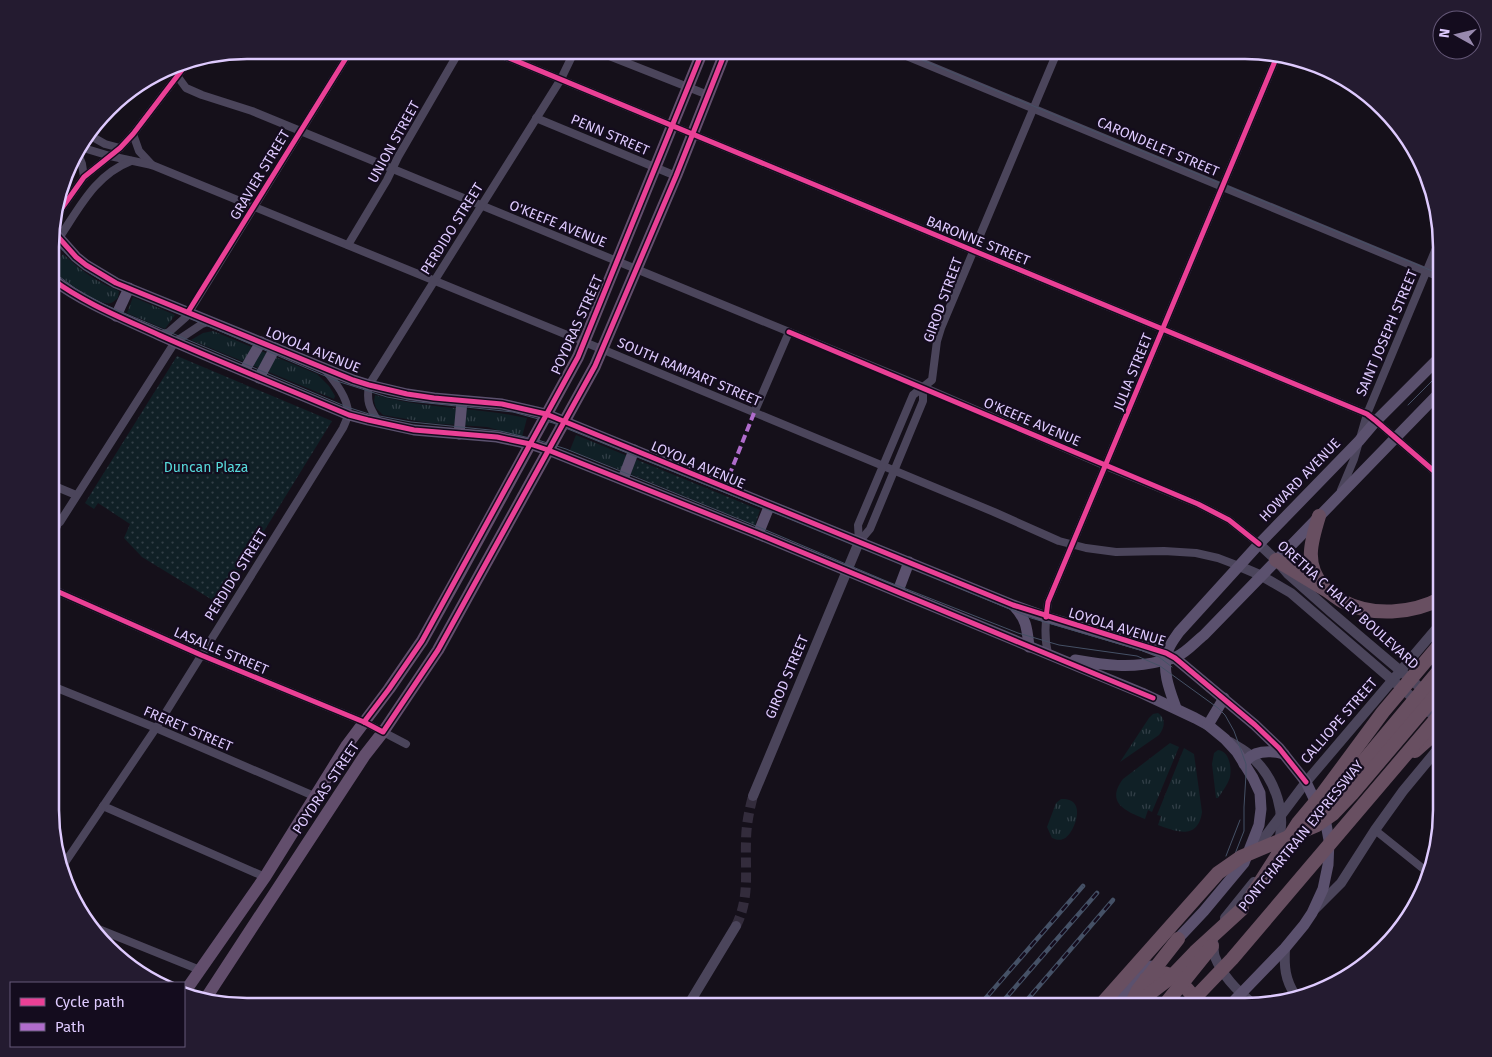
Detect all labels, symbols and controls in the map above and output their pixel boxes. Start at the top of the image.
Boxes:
north arrow [1432,10,1482,60]
text: N [1436,27,1454,39]
street label: UNION STREET [364,97,424,186]
street label: PENN STREET [568,111,653,159]
street label: CARONDELET STREET [1095,114,1222,181]
street label: GRAVIER STREET [226,126,294,223]
street label: PERDIDO STREET [417,179,487,278]
street label: O'KEEFE AVENUE [507,197,609,251]
street label: BARONNE STREET [924,213,1033,270]
street label: GIROD STREET [920,255,966,345]
street label: SAINT JOSEPH STREET [1353,266,1422,399]
street label: POYDRAS STREET [547,272,607,377]
street label: LOYOLA AVENUE [263,323,363,377]
street label: JULIA STREET [1110,330,1156,413]
street label: SOUTH RAMPART STREET [615,334,764,410]
street label: O'KEEFE AVENUE [981,394,1083,450]
street label: HOWARD AVENUE [1256,435,1344,525]
street label: LOYOLA AVENUE [648,438,748,492]
park label: Duncan Plaza [164,459,248,476]
street label: PERDIDO STREET [201,525,271,624]
street label: ORETHA C HALEY BOULEVARD [1274,537,1422,673]
street label: LOYOLA AVENUE [1066,604,1168,650]
street label: LASALLE STREET [171,623,271,679]
street label: GIROD STREET [762,632,813,721]
street label: CALLIOPE STREET [1297,674,1381,767]
street label: FRERET STREET [141,703,236,756]
street label: POYDRAS STREET [289,738,363,837]
street label: PONTCHARTRAIN EXPRESSWAY [1235,757,1367,915]
legend [10,982,185,1047]
text: Cycle path [55,993,125,1011]
text: Path [55,1018,85,1036]

